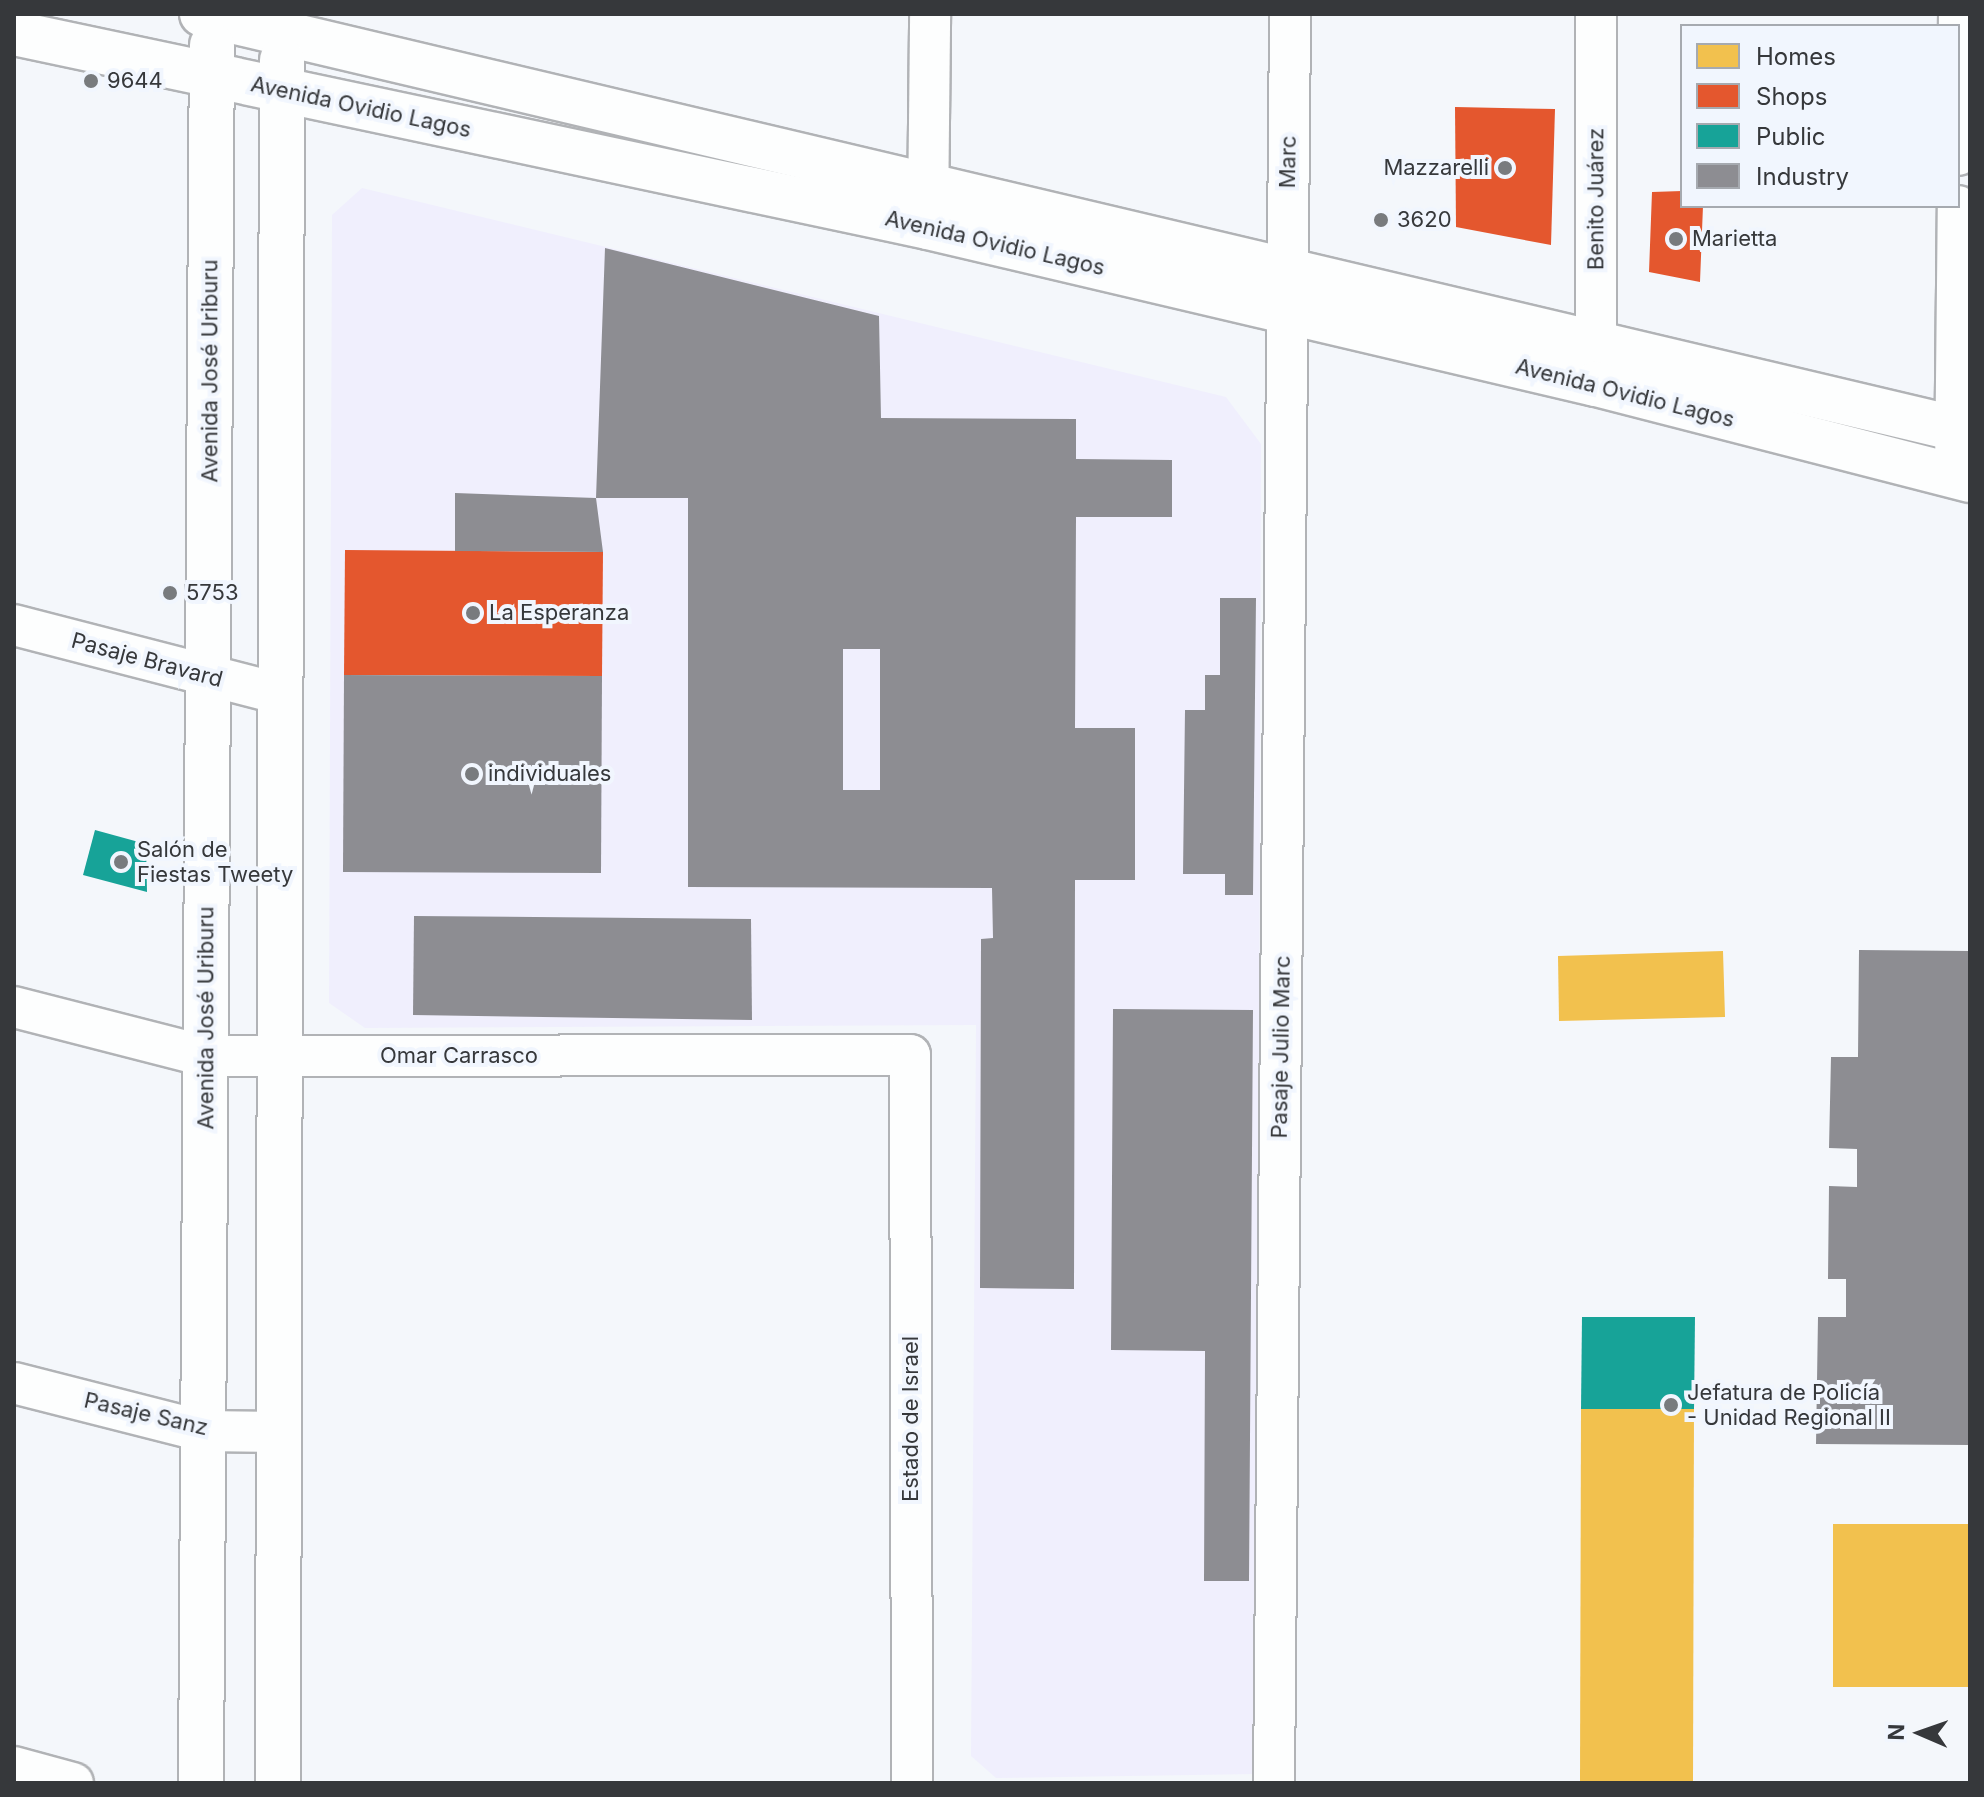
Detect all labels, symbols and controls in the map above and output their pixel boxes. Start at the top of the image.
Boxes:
legend [1680,24,1960,208]
text: Homes [1756,42,1836,71]
place label: 9644 [107,68,163,94]
street label: Avenida Ovidio Lagos [248,71,474,143]
marker: 9644 [82,72,100,90]
text: Shops [1756,82,1827,111]
text: Public [1756,122,1826,151]
street label: Benito Juárez [1583,128,1609,270]
street label: Marc [1274,135,1302,189]
place label: Mazzarelli [1383,155,1489,181]
marker: Mazzarelli [1496,159,1514,177]
text: Industry [1756,162,1849,191]
street label: Avenida Ovidio Lagos [883,205,1107,281]
place label: 3620 [1397,207,1452,233]
marker: 3620 [1372,211,1390,229]
place label: Marietta [1692,226,1777,252]
marker: Marietta [1667,230,1685,248]
street label: Avenida José Uriburu [197,259,223,483]
street label: Avenida Ovidio Lagos [1513,353,1737,433]
place label: 5753 [186,580,239,606]
marker: 5753 [161,584,179,602]
place label: La Esperanza [489,600,629,626]
marker: La Esperanza [464,604,482,622]
street label: Pasaje Bravard [69,627,225,693]
place label: individuales [488,761,611,787]
marker: individuales [463,765,481,783]
place label: Salón de Fiestas Tweety [137,836,293,888]
marker: Salón de Fiestas Tweety [112,853,130,871]
street label: Avenida José Uriburu [193,906,219,1130]
street label: Pasaje Julio Marc [1266,955,1296,1139]
street label: Omar Carrasco [380,1043,538,1069]
street label: Estado de Israel [898,1336,924,1502]
place label: Jefatura de Policía - Unidad Regional II [1687,1379,1891,1430]
street label: Pasaje Sanz [81,1387,211,1441]
marker: Jefatura de Policía - Unidad Regional II [1662,1396,1680,1414]
north arrow [1880,1693,1960,1773]
text: N [1883,1723,1909,1741]

